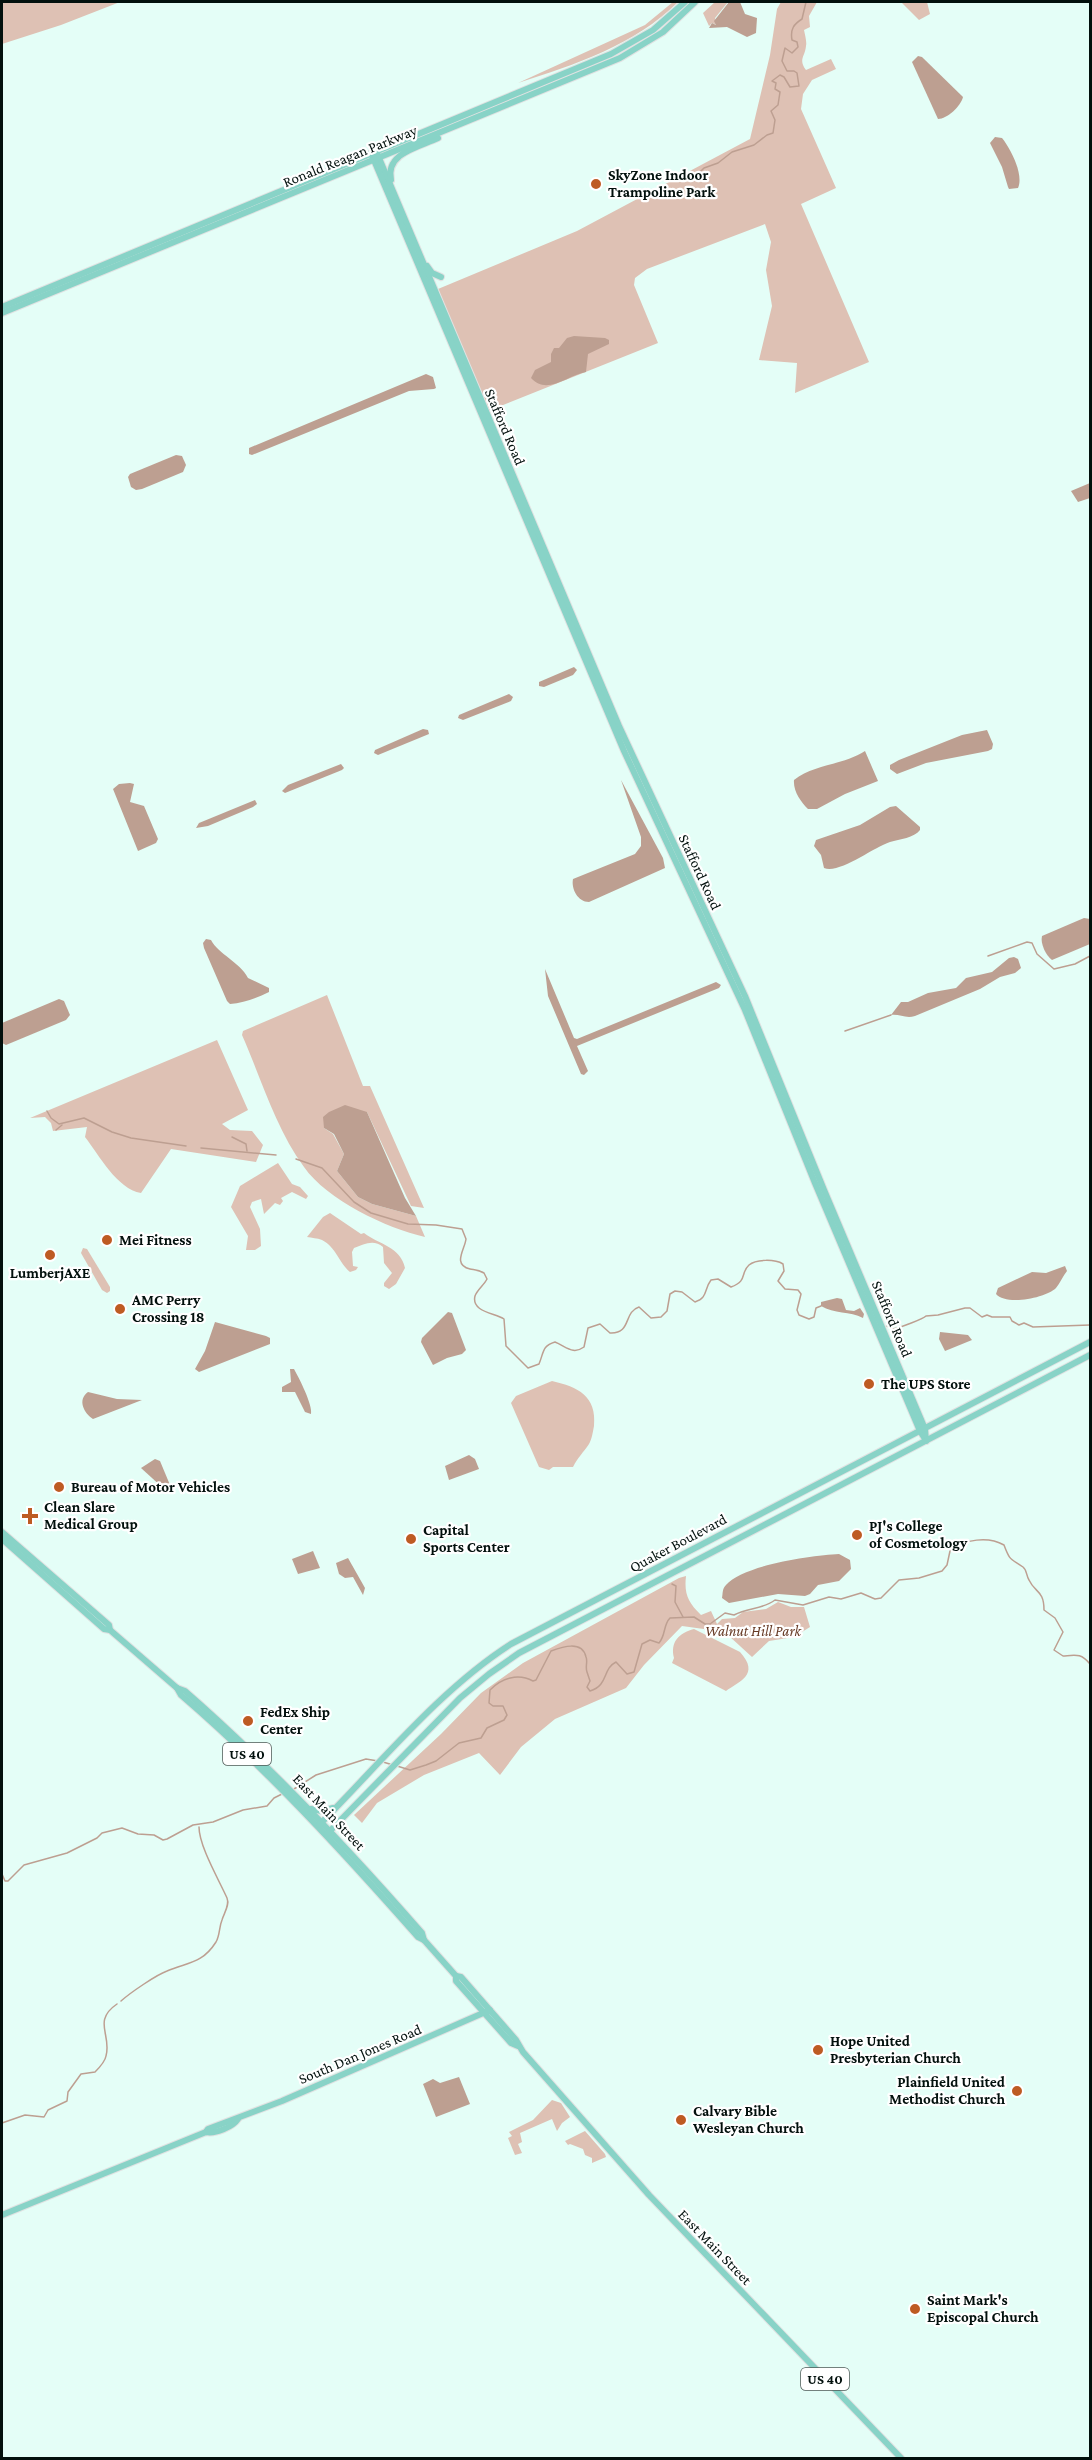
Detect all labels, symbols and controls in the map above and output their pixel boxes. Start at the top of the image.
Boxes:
street label: Ronald Reagan Parkway [281,122,420,191]
place label: SkyZone Indoor Trampoline Park [608,167,716,200]
marker: SkyZone Indoor Trampoline Park [589,177,603,191]
street label: Stafford Road [482,386,528,468]
street label: Stafford Road [676,832,724,912]
place label: Mei Fitness [119,1232,192,1248]
marker: Mei Fitness [100,1233,114,1247]
marker: LumberjAXE [43,1248,57,1262]
place label: LumberjAXE [10,1265,91,1282]
street label: Stafford Road [869,1278,915,1360]
place label: AMC Perry Crossing 18 [131,1292,205,1325]
marker: AMC Perry Crossing 18 [113,1302,127,1316]
place label: The UPS Store [881,1376,971,1392]
marker: The UPS Store [862,1377,876,1391]
place label: Bureau of Motor Vehicles [71,1479,230,1495]
marker: Bureau of Motor Vehicles [52,1480,66,1494]
place label: Clean Slare Medical Group [44,1499,138,1532]
marker: Clean Slare Medical Group [21,1507,39,1525]
street label: Quaker Boulevard [627,1511,729,1575]
place label: PJ's College of Cosmetology [869,1518,968,1551]
place label: Capital Sports Center [423,1522,510,1555]
marker: PJ's College of Cosmetology [850,1528,864,1542]
marker: Capital Sports Center [404,1532,418,1546]
park label: Walnut Hill Park [705,1623,803,1639]
place label: FedEx Ship Center [260,1704,330,1737]
marker: FedEx Ship Center [241,1714,255,1728]
road number: US 40 [223,1743,271,1765]
street label: East Main Street [290,1771,369,1854]
street label: South Dan Jones Road [296,2021,424,2088]
place label: Hope United Presbyterian Church [830,2033,961,2066]
marker: Hope United Presbyterian Church [811,2043,825,2057]
place label: Plainfield United Methodist Church [889,2074,1006,2107]
marker: Plainfield United Methodist Church [1010,2084,1024,2098]
place label: Calvary Bible Wesleyan Church [692,2103,804,2136]
marker: Calvary Bible Wesleyan Church [674,2113,688,2127]
street label: East Main Street [675,2206,756,2289]
place label: Saint Mark's Episcopal Church [927,2292,1039,2325]
marker: Saint Mark's Episcopal Church [908,2302,922,2316]
road number: US 40 [801,2368,849,2390]

